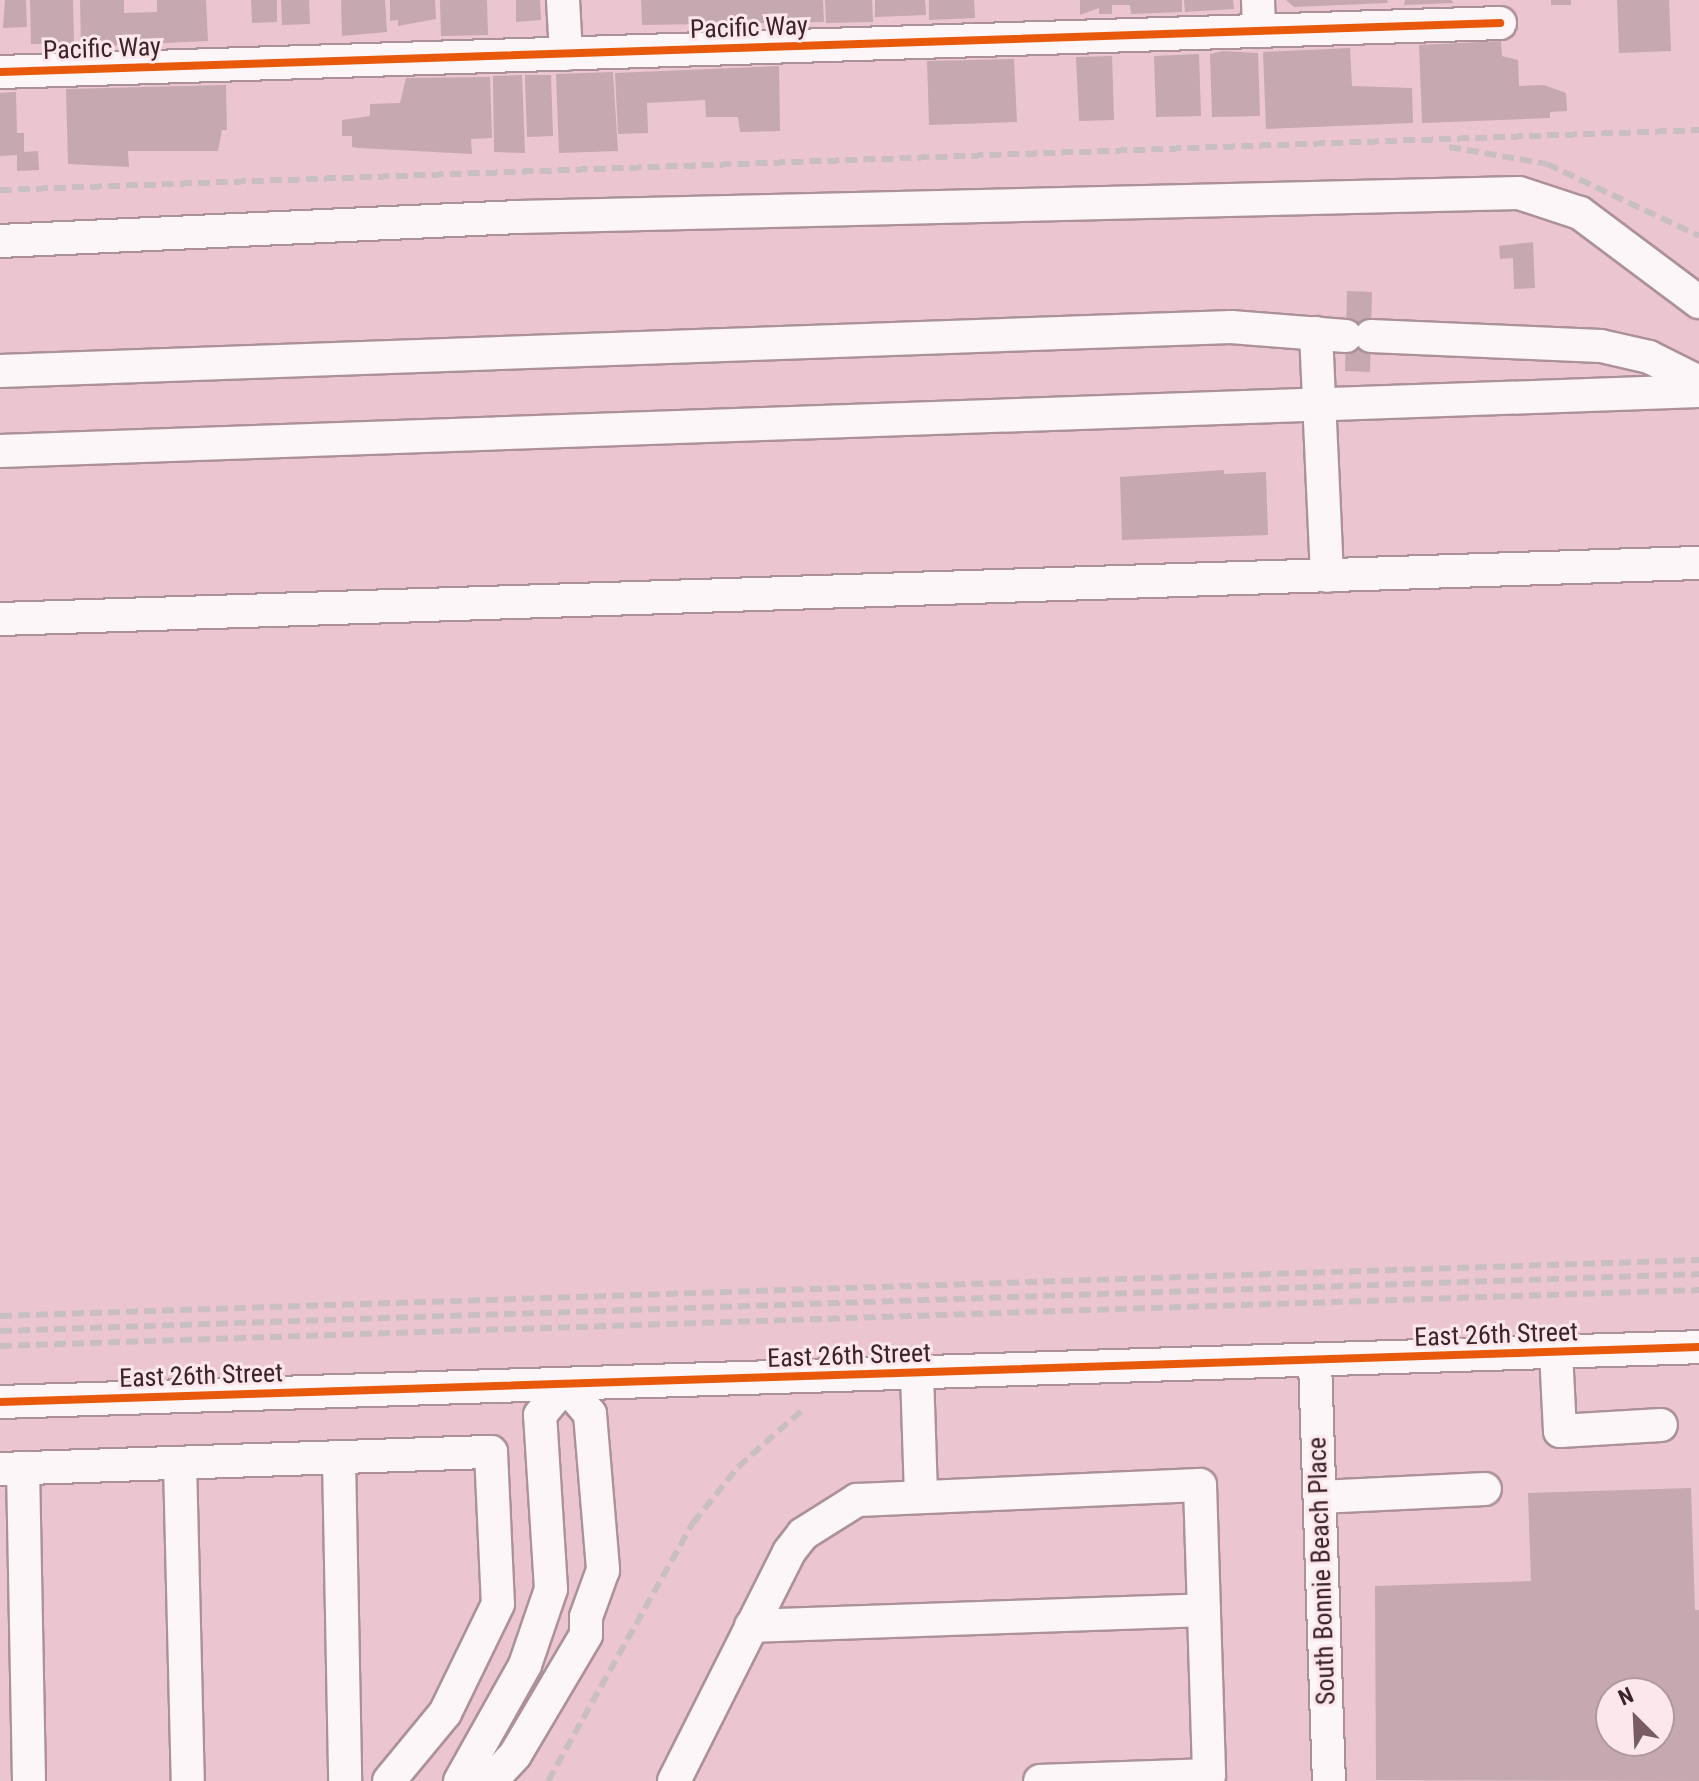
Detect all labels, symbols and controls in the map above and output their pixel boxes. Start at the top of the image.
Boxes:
street label: Pacific Way [690,10,808,46]
street label: Pacific Way [43,31,161,67]
street label: East 26th Street [1414,1317,1578,1353]
street label: East 26th Street [767,1338,931,1374]
street label: East 26th Street [119,1358,283,1394]
street label: South Bonnie Beach Place [1302,1436,1342,1706]
north arrow [1595,1677,1675,1757]
text: N [1615,1682,1637,1711]

